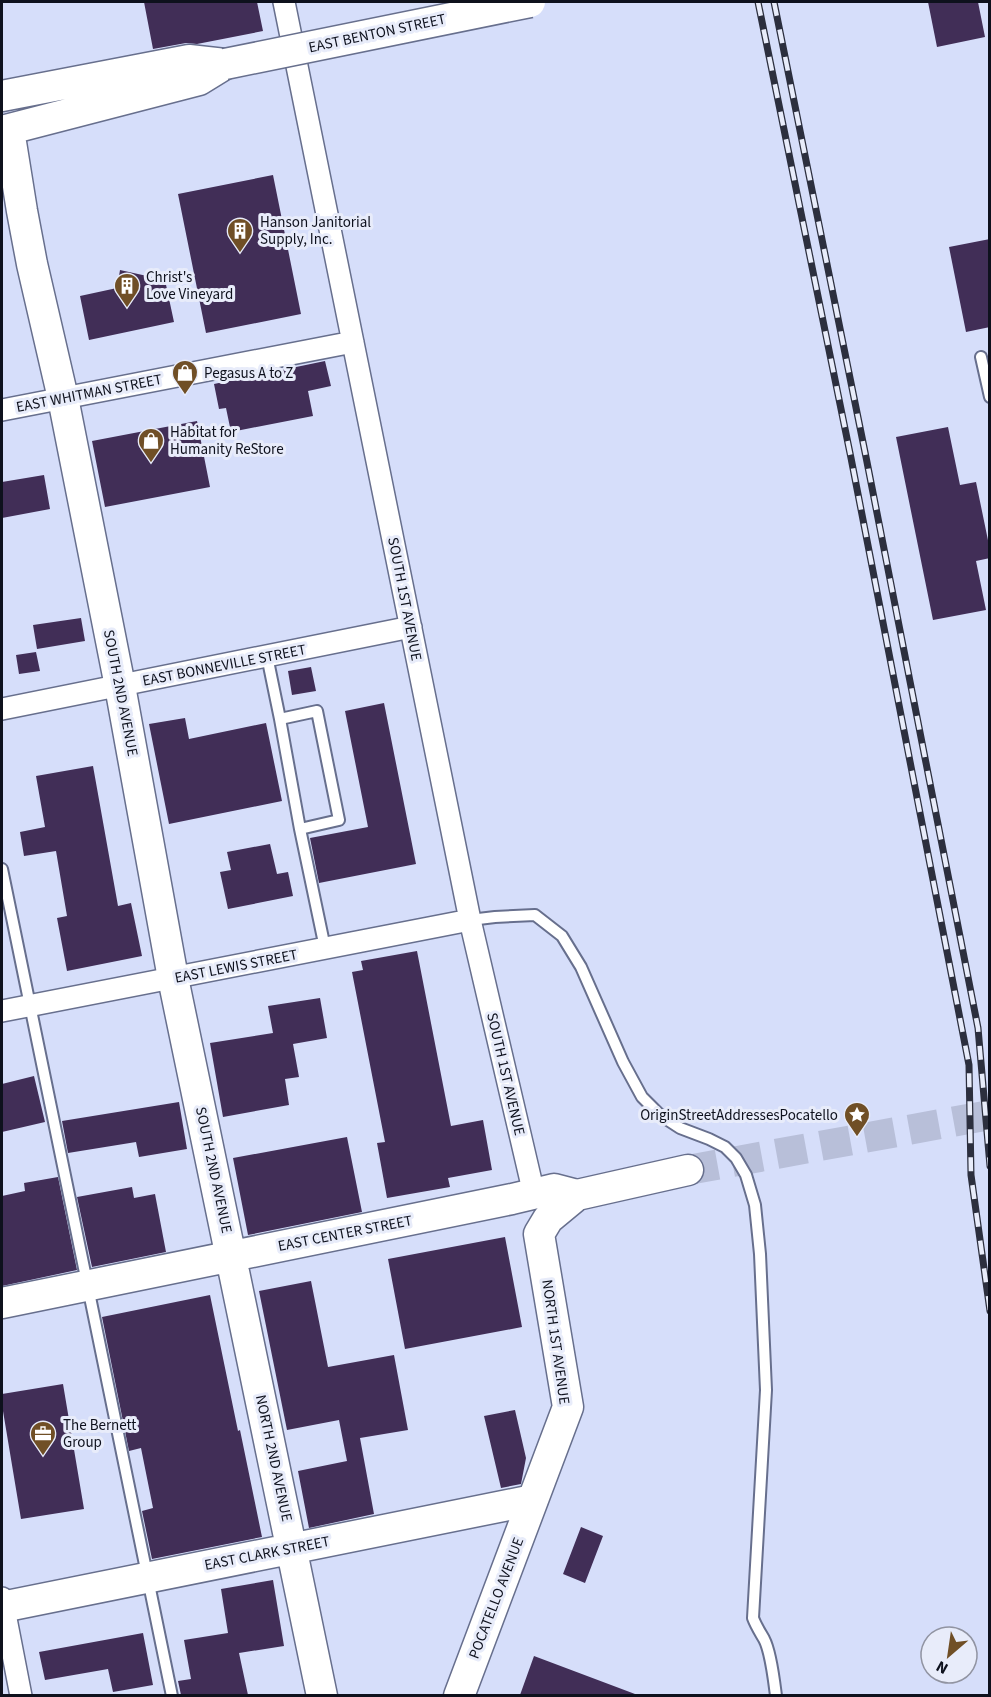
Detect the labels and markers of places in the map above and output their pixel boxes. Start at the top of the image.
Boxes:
place label: Hanson Janitorial Supply, Inc. [260,212,371,250]
building icon: Hanson Janitorial Supply, Inc. [225,216,255,254]
place label: Christ's Love Vineyard [146,267,233,305]
building icon: Christ's Love Vineyard [112,271,142,309]
shop icon: Pegasus A to Z [170,358,200,396]
place label: Pegasus A to Z [204,363,293,384]
place label: Habitat for Humanity ReStore [170,422,284,460]
shop icon: Habitat for Humanity ReStore [136,426,166,464]
place icon: OriginStreetAddressesPocatello [842,1100,872,1138]
place label: OriginStreetAddressesPocatello [640,1105,838,1126]
place label: The Bernett Group [63,1415,136,1453]
office icon: The Bernett Group [28,1419,58,1457]

